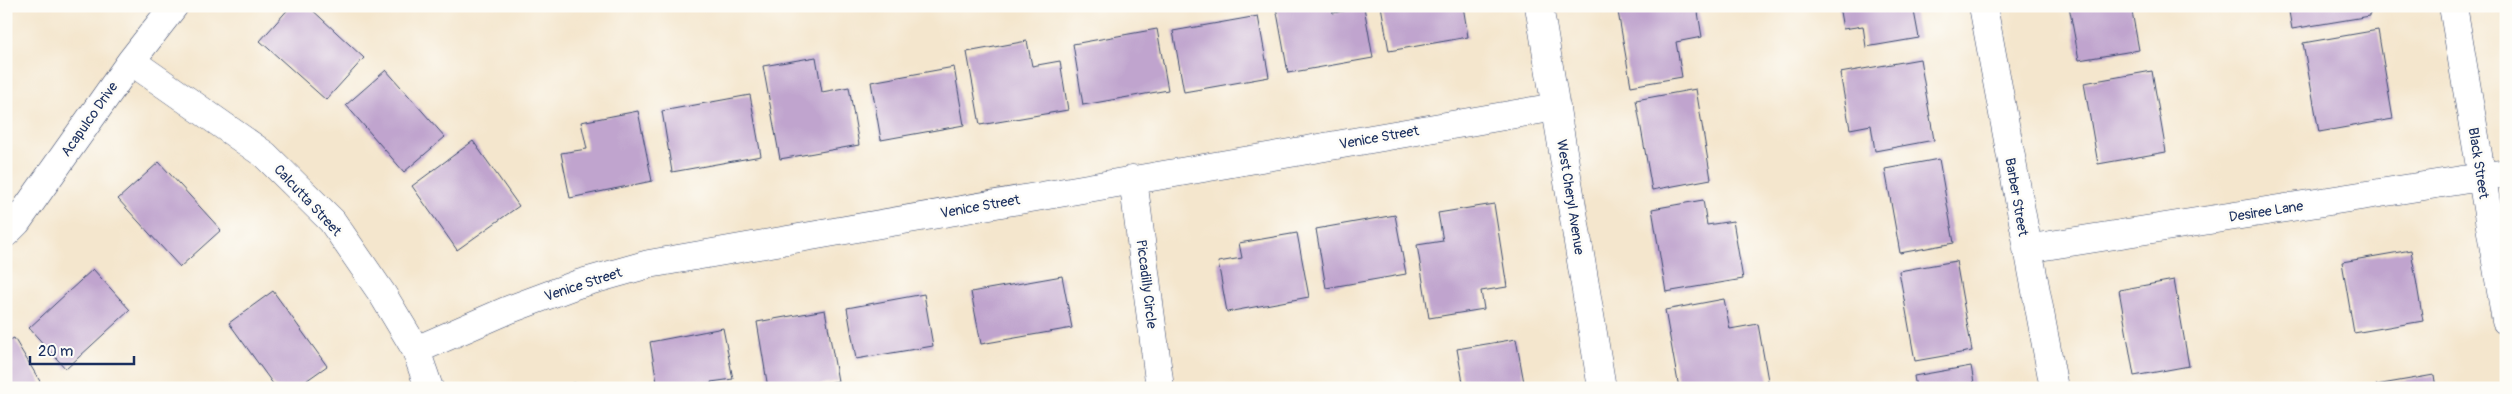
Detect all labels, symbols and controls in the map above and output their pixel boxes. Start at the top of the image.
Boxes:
street label: Acapulco Drive [57,79,121,160]
street label: Venice Street [1338,122,1421,153]
street label: Black Street [2464,126,2493,200]
street label: West Cheryl Avenue [1553,138,1588,256]
street label: Barber Street [2001,157,2032,238]
street label: Calcutta Street [270,161,345,240]
street label: Venice Street [939,191,1022,222]
street label: Desiree Lane [2228,197,2304,226]
street label: Piccadilly Circle [1133,239,1160,330]
street label: Venice Street [542,264,624,305]
scale bar [30,334,134,366]
text: 20 m [38,342,73,361]

